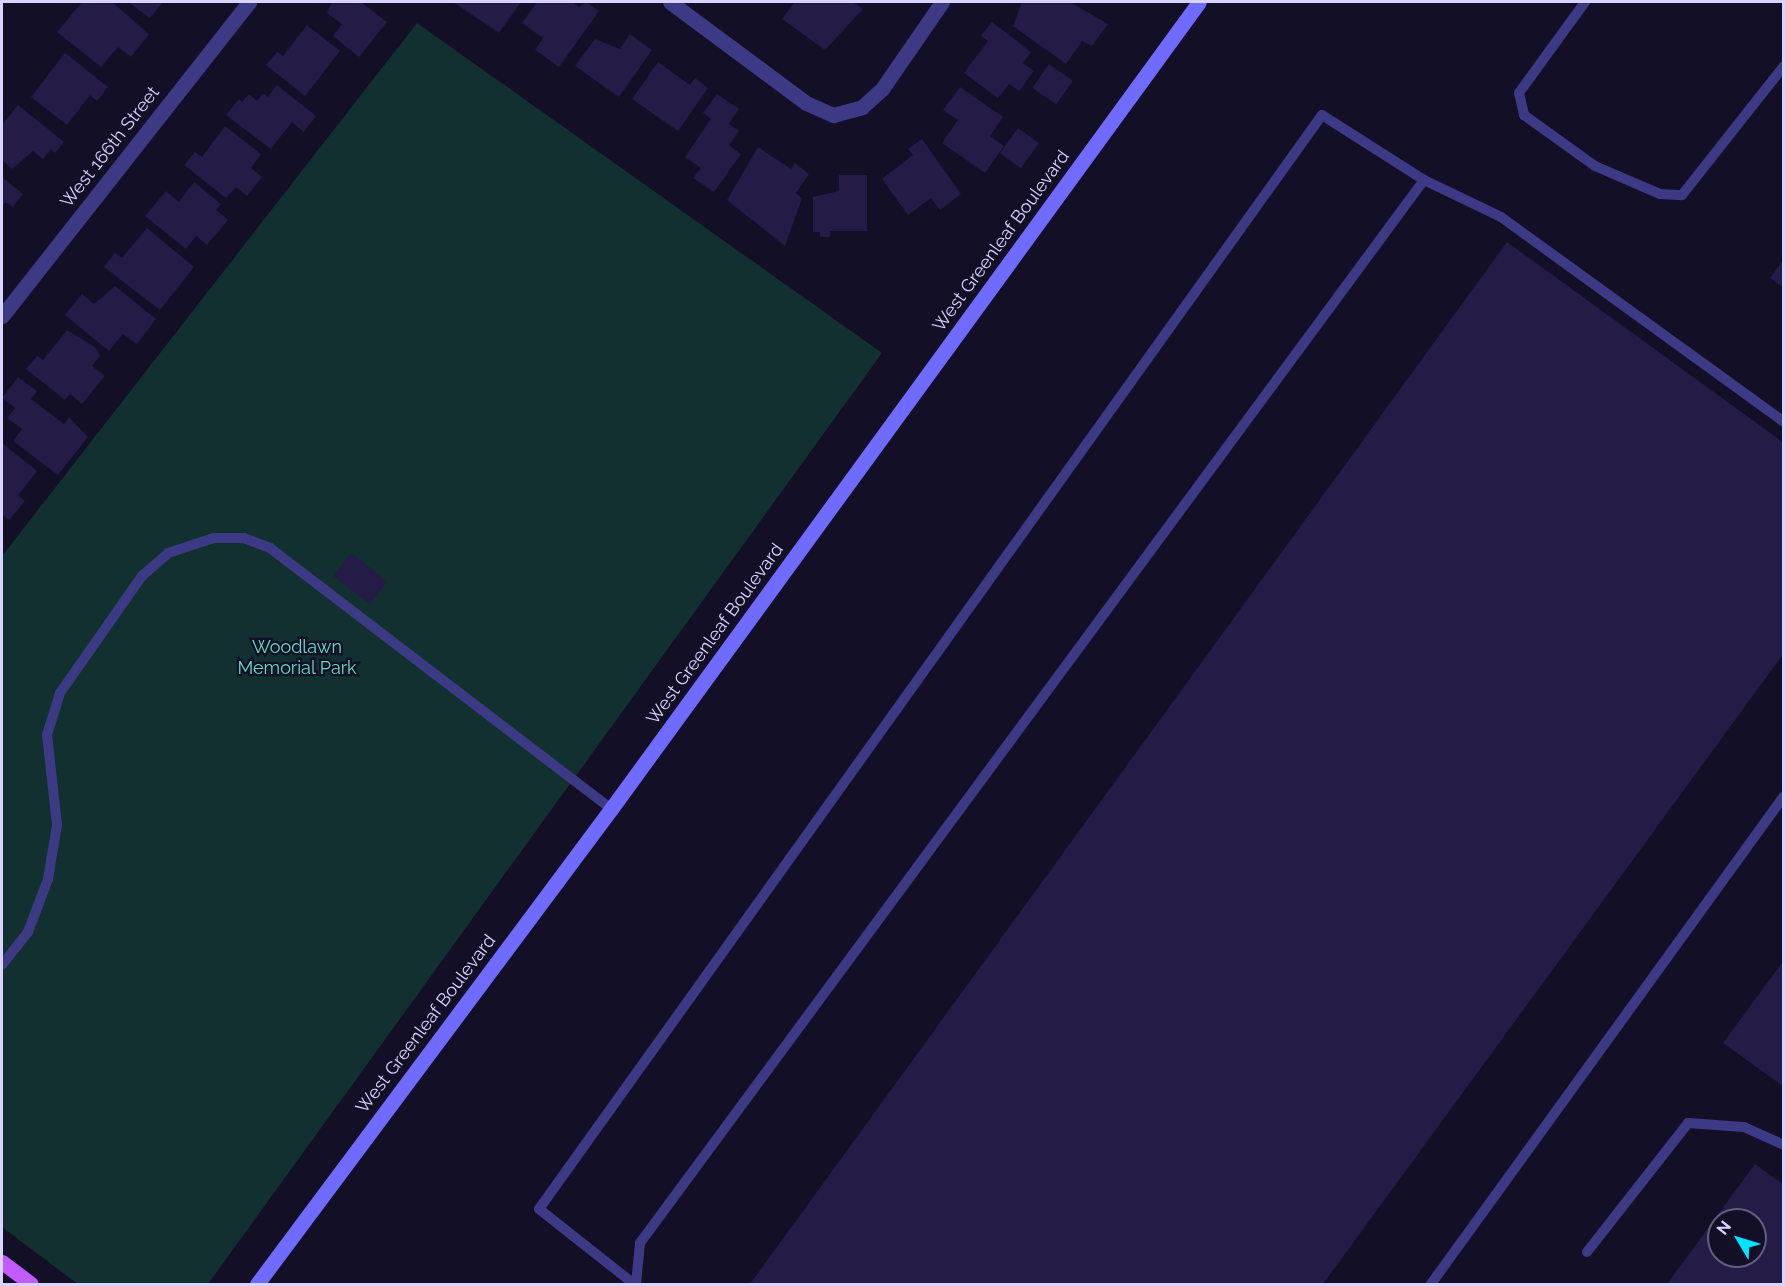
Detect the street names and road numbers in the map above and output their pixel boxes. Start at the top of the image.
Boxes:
street label: West 166th Street [56,82,164,212]
street label: West Greenleaf Boulevard [928,146,1074,336]
street label: West Greenleaf Boulevard [642,539,788,729]
street label: West Greenleaf Boulevard [352,930,500,1118]

